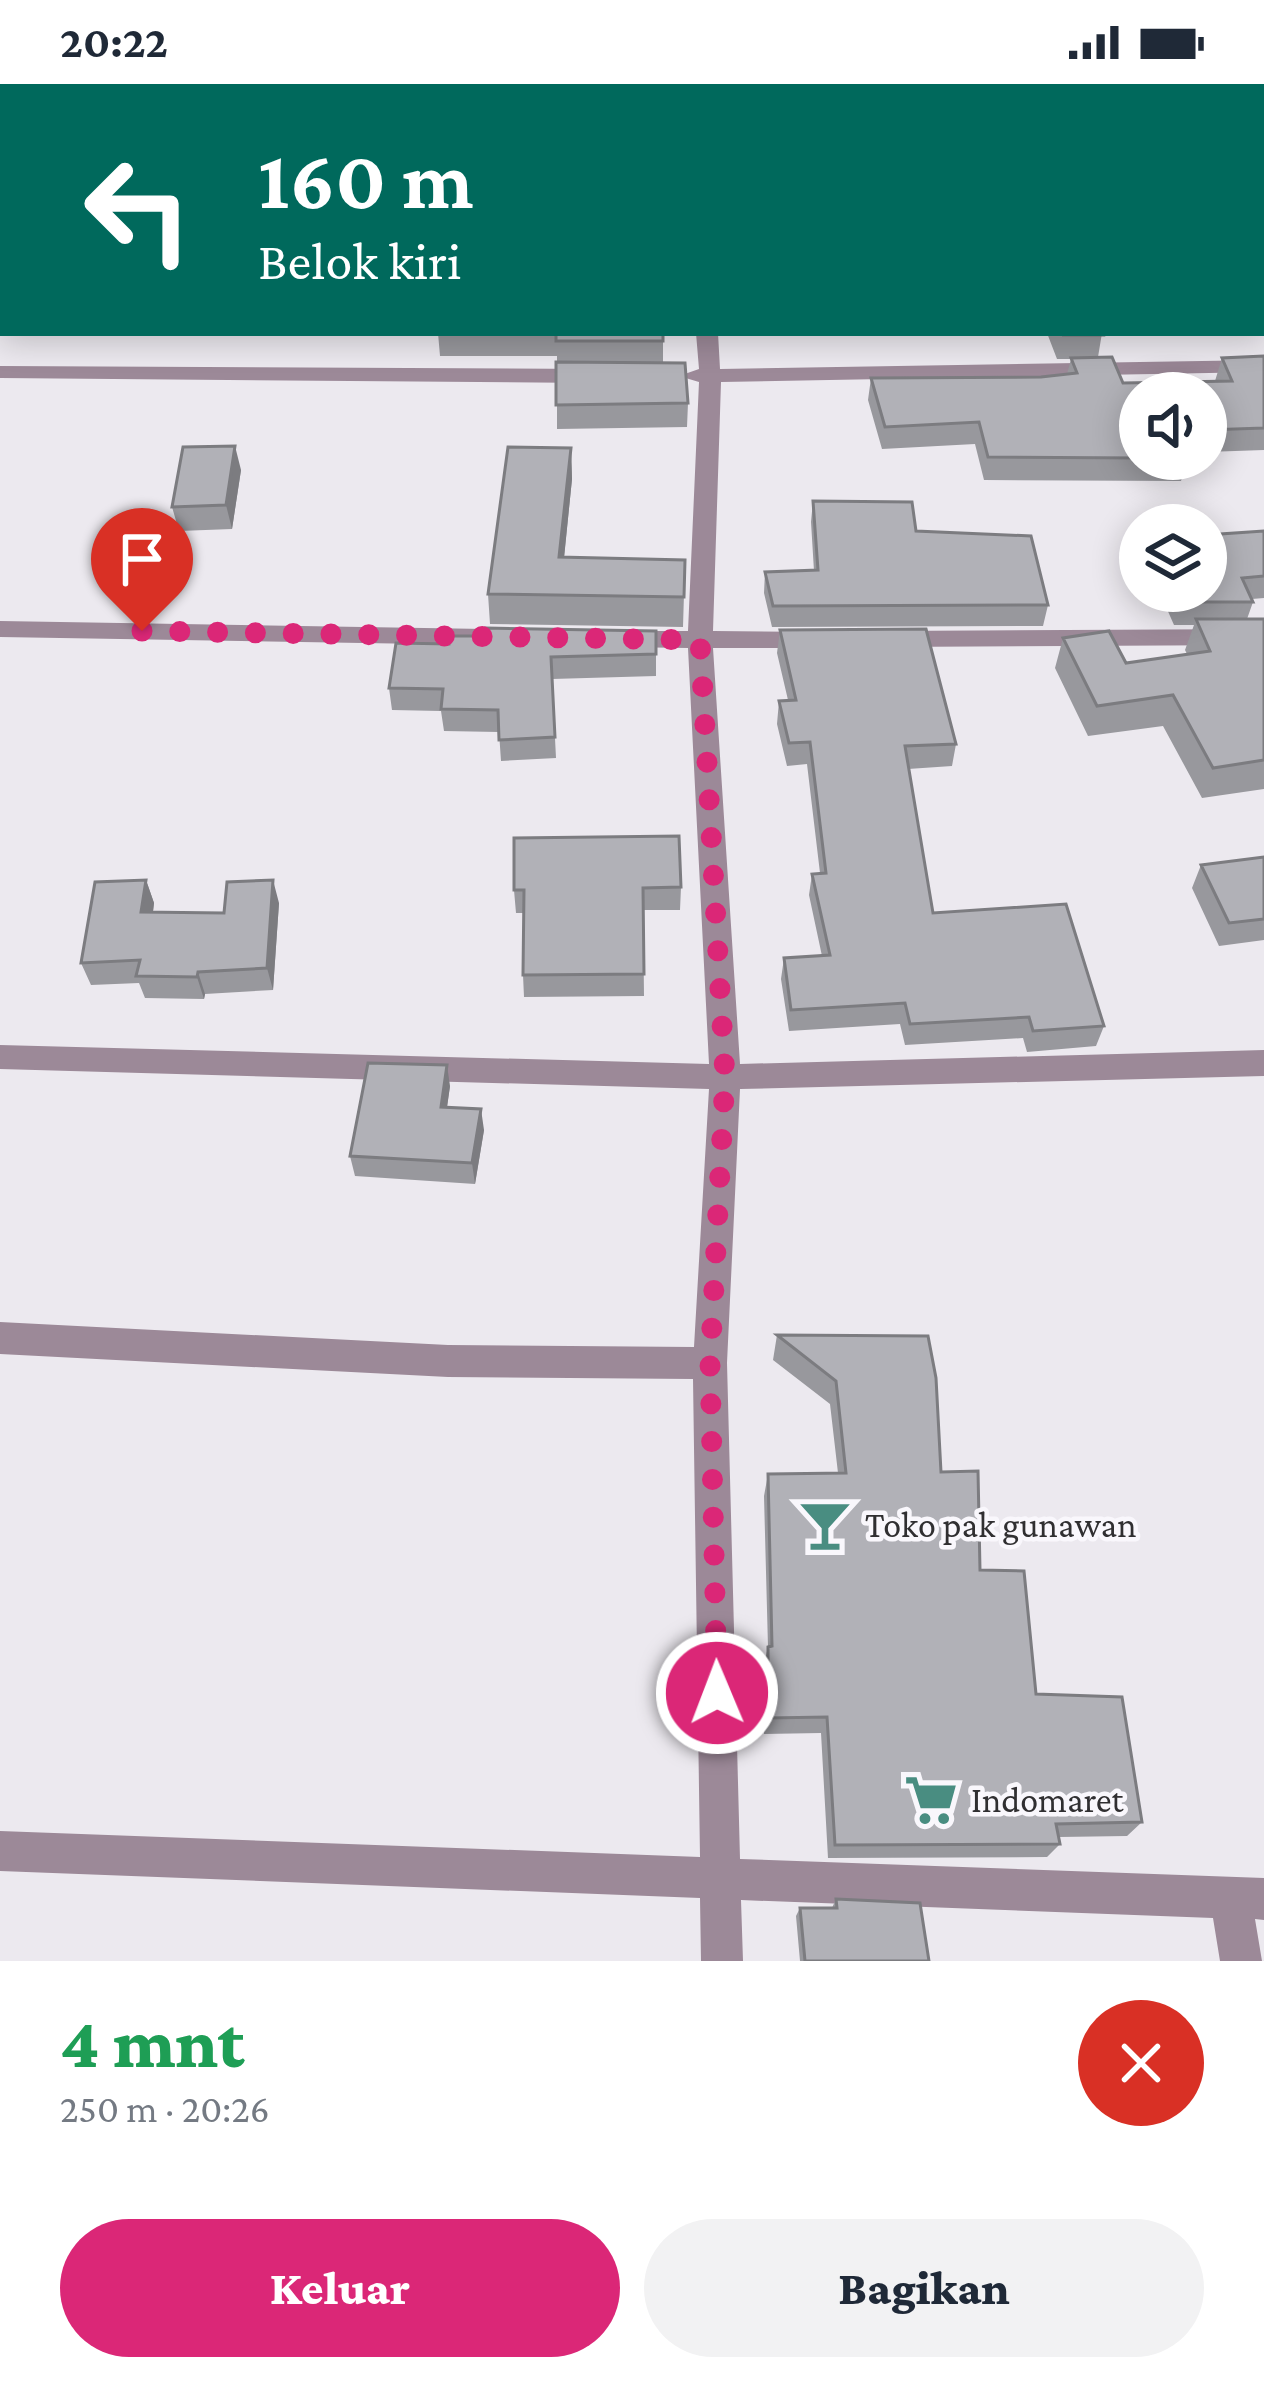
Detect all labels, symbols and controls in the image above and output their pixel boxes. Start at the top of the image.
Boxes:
text: 20:22 [60,17,168,67]
icon: left [60,132,216,288]
text: 160 m [258,133,474,226]
text: Belok kiri [258,231,461,291]
map controls [1119,372,1227,612]
button: sound [1119,372,1227,480]
button: layers [1119,504,1227,612]
pin [91,508,193,631]
icon: arrive [109,526,175,592]
bar icon: Toko pak gunawan [796,1496,854,1554]
place label: Toko pak gunawan [865,1505,1137,1545]
position arrow [654,1630,780,1756]
supermarket icon: Indomaret [902,1771,960,1829]
place label: Indomaret [971,1780,1124,1820]
button: close [1078,2000,1204,2126]
text: 4 mnt [60,2002,245,2082]
text: 250 m · 20:26 [60,2087,270,2130]
button: Keluar [60,2219,620,2357]
button: Bagikan [644,2219,1204,2357]

